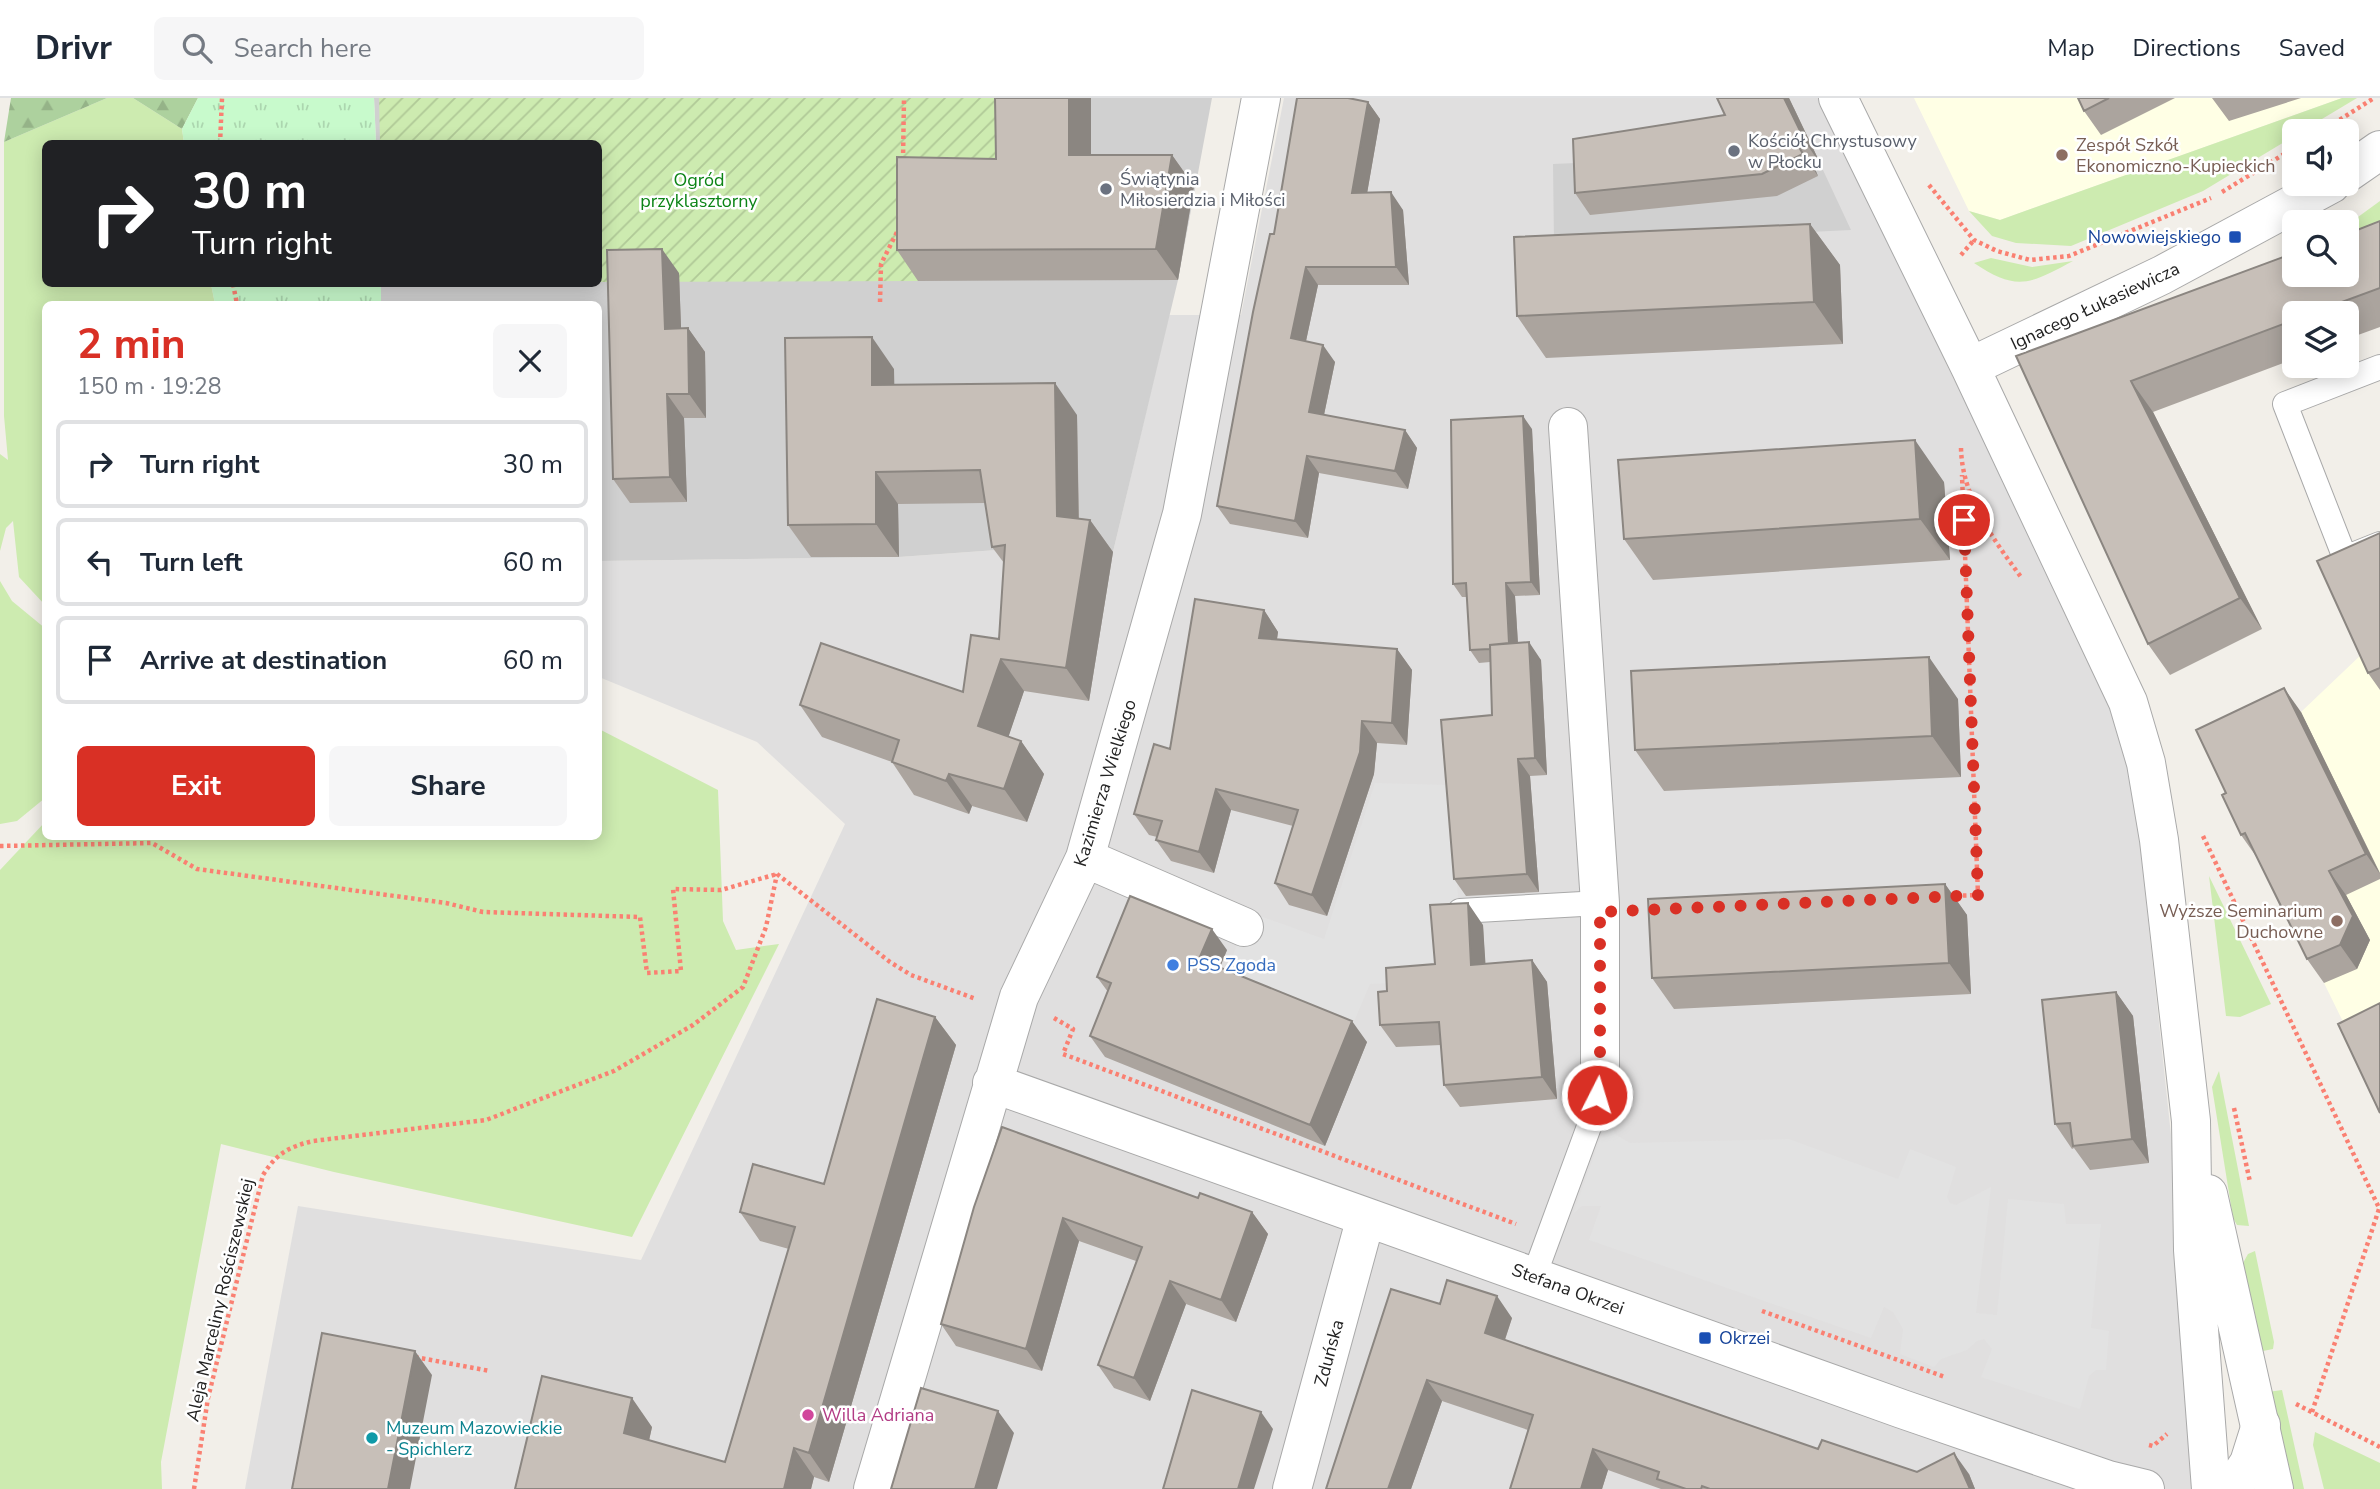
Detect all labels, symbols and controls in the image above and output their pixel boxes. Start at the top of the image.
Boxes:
search box [154,17,644,80]
text: Drivr [35,26,112,71]
icon: search [178,29,216,67]
text: Search here [234,31,372,66]
text: Map [2047,32,2094,64]
text: Directions [2132,32,2241,64]
text: Saved [2279,32,2345,64]
map controls [2282,119,2359,378]
button: sound [2282,119,2359,196]
place label: Kościół Chrystusowy w Płocku [1748,129,1918,174]
place label: Zespół Szkół Ekonomiczno-Kupieckich [2076,133,2275,178]
marker: Kościół Chrystusowy w Płocku [1726,143,1742,159]
marker: Zespół Szkół Ekonomiczno-Kupieckich [2054,147,2070,163]
text: 30 m [192,158,307,225]
place label: Świątynia Miłosierdzia i Miłości [1120,167,1286,212]
icon: right [77,168,168,259]
park label: Ogród przyklasztorny [640,168,758,213]
marker: Świątynia Miłosierdzia i Miłości [1098,181,1114,197]
button: search [2282,210,2359,287]
text: Turn right [192,222,332,265]
place label: Nowowiejskiego [2088,225,2221,249]
marker: Nowowiejskiego [2227,229,2243,245]
street label: Ignacego Łukasiewicza [2007,256,2183,356]
button: layers [2282,301,2359,378]
text: 2 min [77,316,186,373]
button: close [493,324,567,398]
text: 150 m · 19:28 [77,371,222,402]
icon: right [81,445,119,483]
text: Turn right [140,447,259,482]
text: 30 m [503,447,563,482]
pin [1934,490,1994,550]
icon: arrive [1945,501,1983,539]
icon: left [81,543,119,581]
text: Turn left [140,545,243,580]
text: 60 m [503,545,563,580]
icon: arrive [81,641,119,679]
text: Arrive at destination [140,643,387,678]
text: 60 m [503,643,563,678]
street label: Kazimierza Wielkiego [1068,697,1142,869]
button: Exit [77,746,315,826]
button: Share [329,746,567,826]
place label: Wyższe Seminarium Duchowne [2159,899,2323,944]
marker: Wyższe Seminarium Duchowne [2329,913,2345,929]
place label: PSS Zgoda [1187,953,1276,977]
marker: PSS Zgoda [1165,957,1181,973]
position arrow [1560,1058,1634,1132]
street label: Aleja Marceliny Rościszewskiej [180,1176,260,1424]
street label: Stefana Okrzei [1509,1258,1627,1320]
street label: Zduńska [1309,1317,1349,1389]
place label: Okrzei [1719,1326,1770,1350]
marker: Okrzei [1697,1330,1713,1346]
place label: Willa Adriana [822,1403,934,1427]
marker: Willa Adriana [800,1407,816,1423]
place label: Muzeum Mazowieckie - Spichlerz [386,1416,562,1461]
marker: Muzeum Mazowieckie - Spichlerz [364,1430,380,1446]

